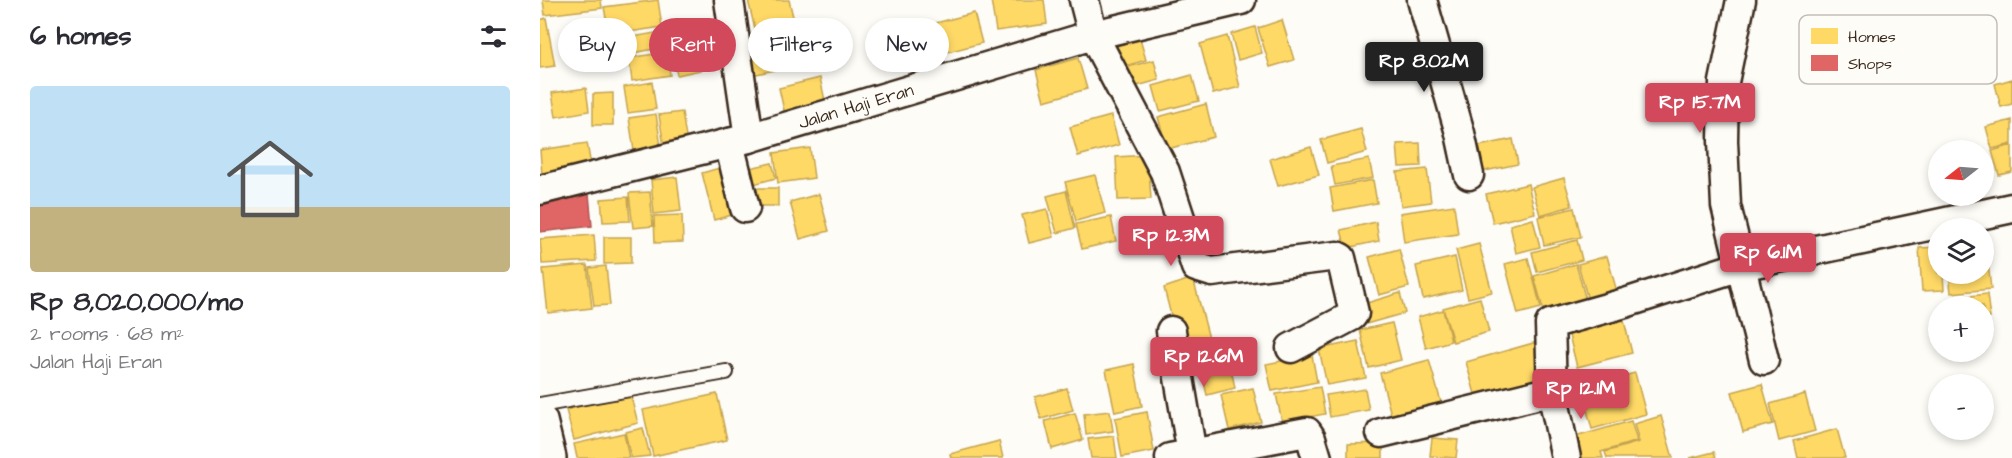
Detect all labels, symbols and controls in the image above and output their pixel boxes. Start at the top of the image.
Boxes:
legend [1799,15,1997,84]
text: 6 homes [30,18,132,54]
chip: Buy [558,18,637,72]
chip: Rent [649,18,736,72]
chip: Filters [748,18,853,72]
chip: New [865,18,949,72]
icon: filters [477,20,510,53]
text: Homes [1848,26,1896,48]
pin: Rp 8.02M [1362,42,1486,93]
text: Rp 8.02M [1379,47,1469,75]
text: Shops [1848,53,1892,75]
street label: Jalan Haji Eran [796,77,917,135]
pin: Rp 15.7M [1638,83,1762,134]
text: Rp 15.7M [1659,88,1741,116]
icon: home [216,125,324,233]
north arrow [1928,140,1994,206]
map controls [1928,140,1994,440]
pin: Rp 12.3M [1109,216,1233,267]
button: layers [1928,218,1994,284]
text: Rp 12.3M [1133,221,1209,249]
pin: Rp 6.1M [1713,233,1823,284]
text: Rp 6.1M [1734,238,1802,266]
text: Rp 8,020,000/mo [30,284,243,320]
button: + [1928,296,1994,362]
text: 2 rooms · 68 m² [30,320,184,348]
pin: Rp 12.6M [1142,337,1266,388]
text: Rp 12.6M [1164,342,1244,370]
text: Jalan Haji Eran [30,348,162,376]
pin: Rp 12.1M [1519,369,1643,420]
text: Rp 12.1M [1546,374,1616,402]
button: − [1928,374,1994,440]

